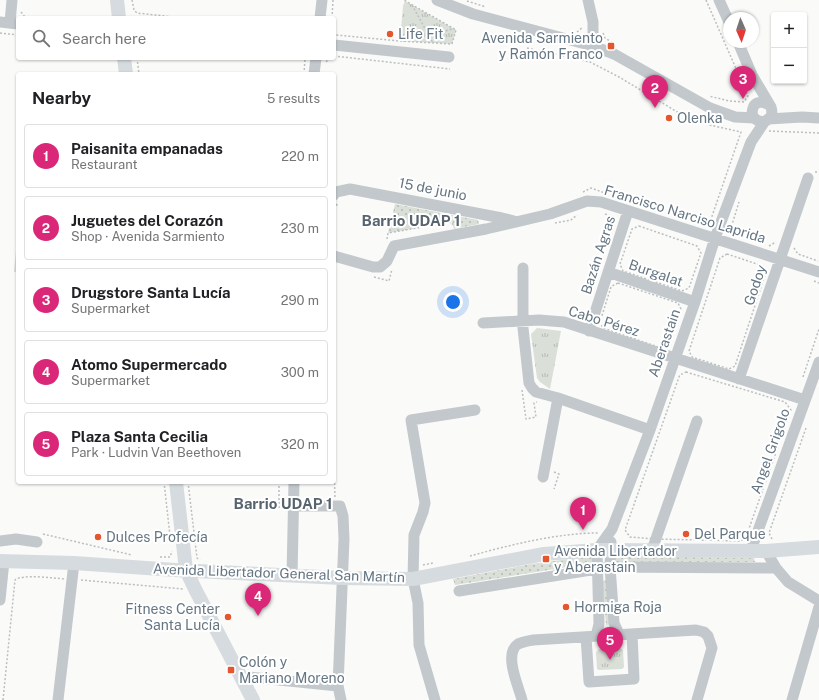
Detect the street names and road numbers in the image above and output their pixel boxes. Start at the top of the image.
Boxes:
street label: 15 de junio [398,175,468,203]
street label: Francisco Narciso Laprida [602,182,768,246]
street label: Bazán Agras [578,214,618,296]
street label: Burgalat [627,256,685,290]
street label: Godoy [741,262,770,307]
street label: Cabo Pérez [567,303,642,339]
street label: Aberastain [645,307,683,379]
street label: Angel Grigolo [747,406,793,496]
street label: Avenida Libertador General San Martín [153,561,405,585]

